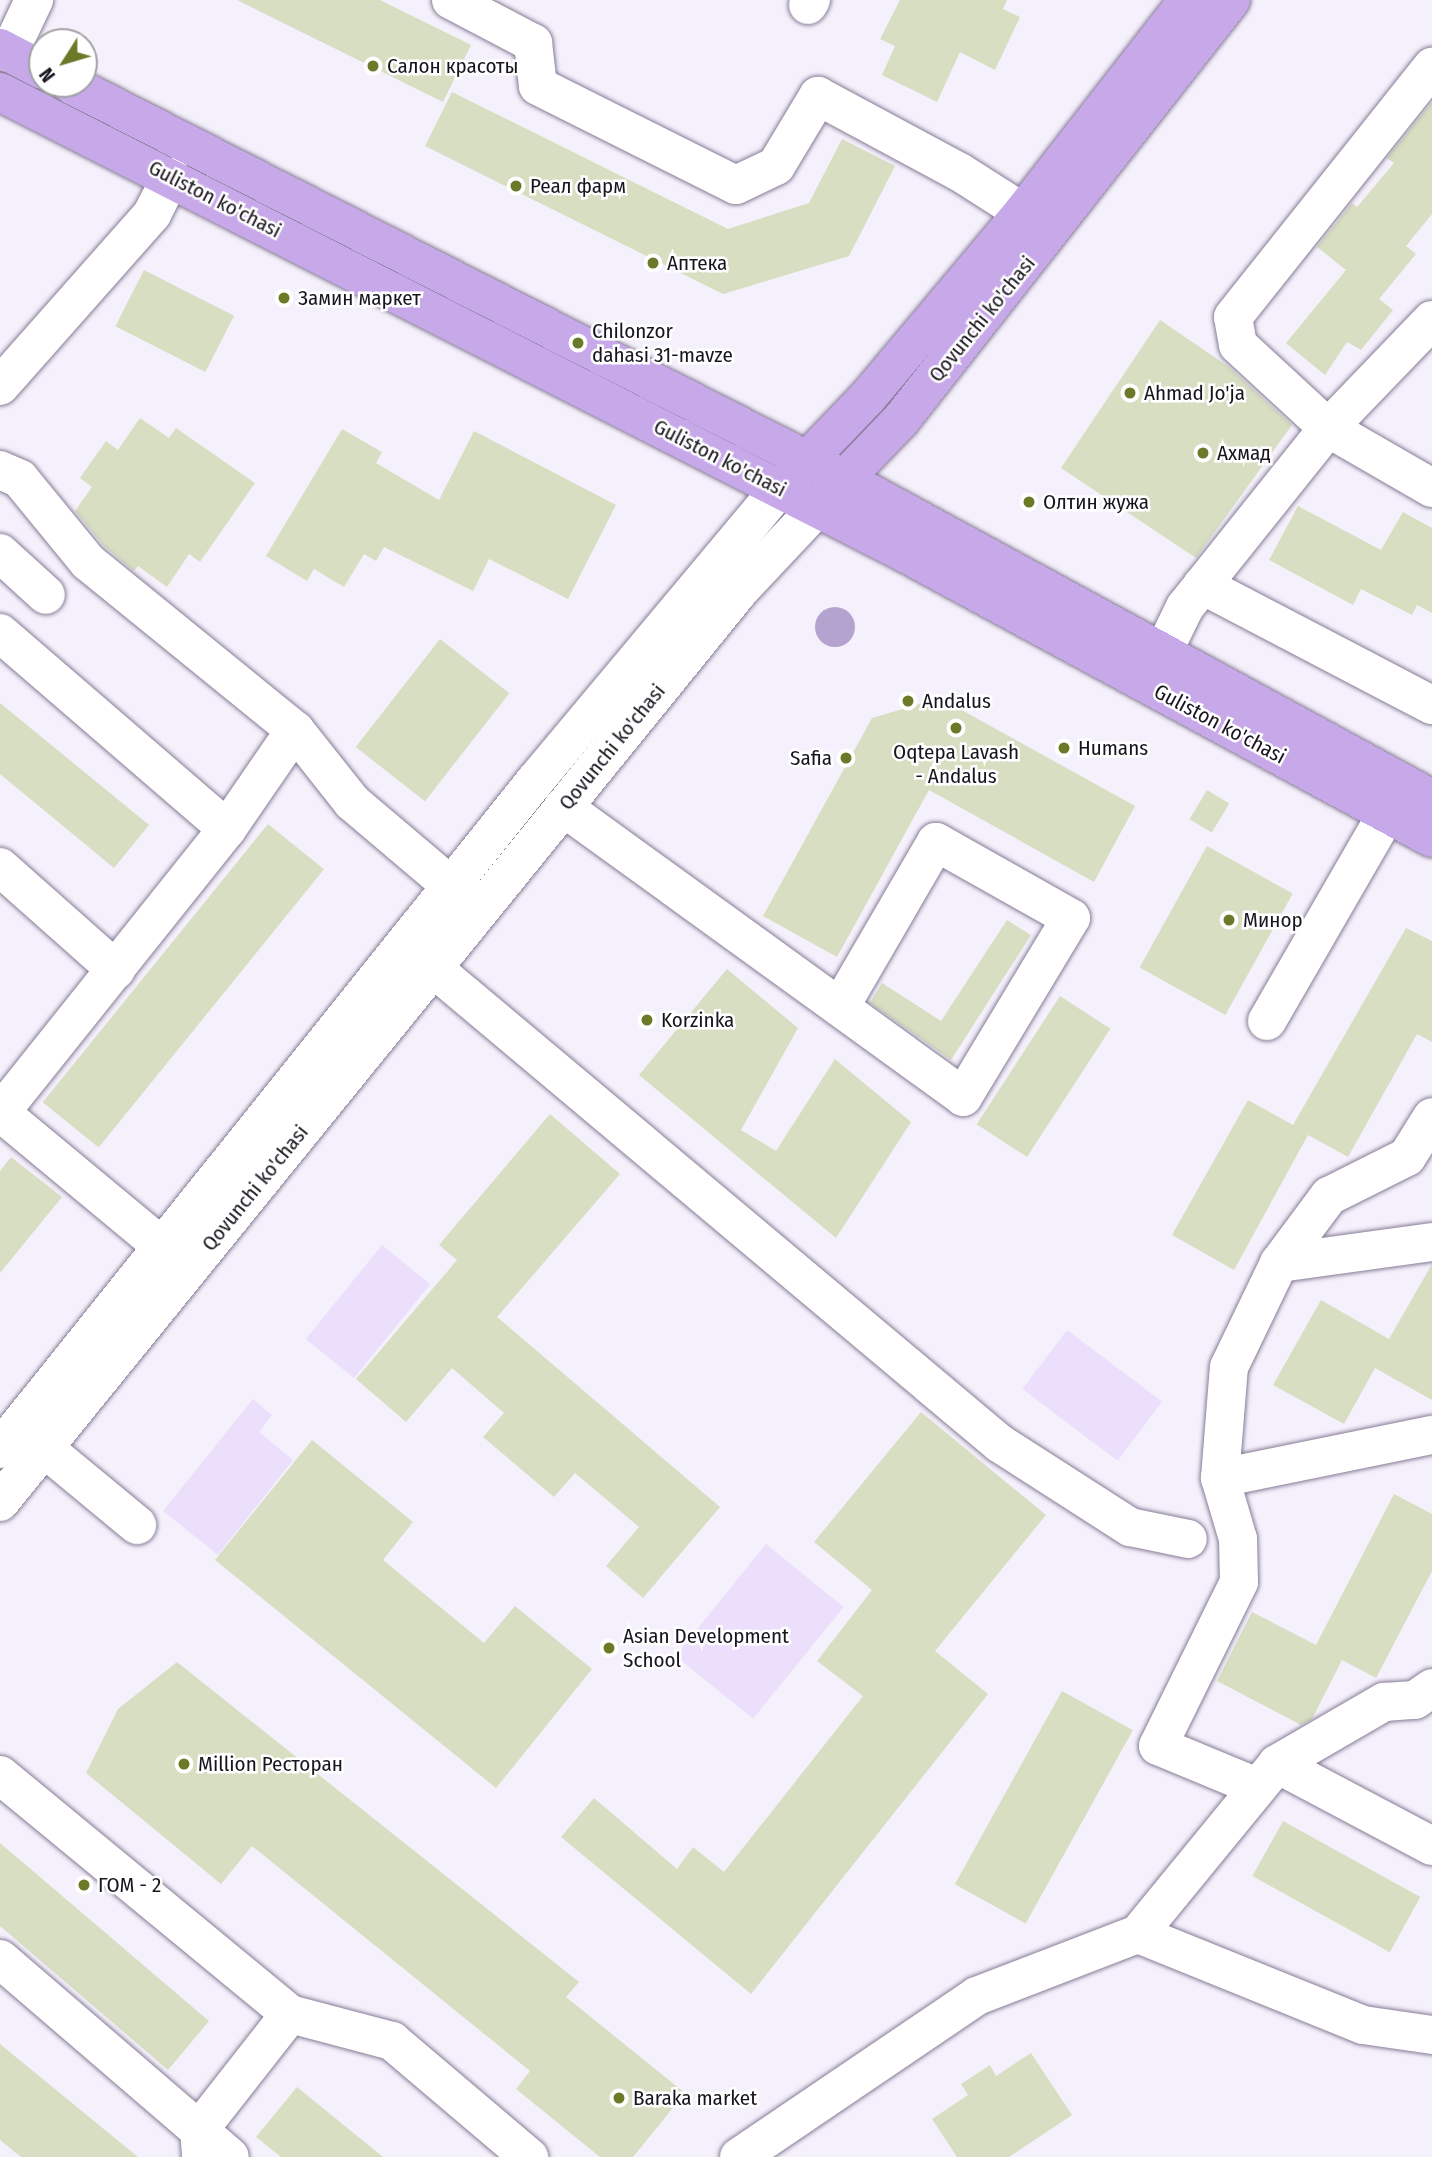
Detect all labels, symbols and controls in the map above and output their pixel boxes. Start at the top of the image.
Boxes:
north arrow [28,28,98,98]
place label: Салон красоты [387,53,518,79]
marker: Салон красоты [365,58,381,74]
text: N [35,63,60,86]
street label: Guliston ko'chasi [145,155,285,243]
place label: Реал фарм [530,173,626,199]
marker: Реал фарм [508,178,524,194]
place label: Аптека [667,250,727,276]
street label: Qovunchi ko'chasi [924,251,1040,387]
marker: Аптека [645,255,661,271]
place label: Замин маркет [298,285,421,311]
marker: Замин маркет [276,290,292,306]
place label: Chilonzor dahasi 31-mavze [592,318,733,368]
marker: Chilonzor dahasi 31-mavze [570,335,586,351]
place label: Ahmad Jo'ja [1144,380,1245,406]
marker: Ahmad Jo'ja [1122,385,1138,401]
street label: Guliston ko'chasi [650,414,790,502]
place label: Ахмад [1217,440,1271,466]
marker: Ахмад [1195,445,1211,461]
place label: Олтин жужа [1043,489,1149,515]
marker: Олтин жужа [1021,494,1037,510]
street label: Qovunchi ko'chasi [554,679,670,815]
street label: Guliston ko'chasi [1150,679,1290,769]
place label: Andalus [922,688,991,714]
marker: Andalus [900,693,916,709]
marker: Oqtepa Lavash - Andalus [948,720,964,736]
place label: Humans [1078,735,1148,761]
place label: Oqtepa Lavash - Andalus [893,739,1019,789]
marker: Humans [1056,740,1072,756]
place label: Safia [790,745,832,771]
marker: Safia [838,750,854,766]
place label: Минор [1243,907,1303,933]
marker: Минор [1221,912,1237,928]
place label: Korzinka [661,1007,734,1033]
marker: Korzinka [639,1012,655,1028]
street label: Qovunchi ko'chasi [197,1120,313,1256]
place label: Asian Development School [623,1623,789,1673]
marker: Asian Development School [601,1640,617,1656]
place label: Million Ресторан [198,1751,343,1777]
marker: Million Ресторан [176,1756,192,1772]
place label: ГОМ - 2 [98,1872,161,1898]
marker: ГОМ - 2 [76,1877,92,1893]
place label: Baraka market [633,2085,757,2111]
marker: Baraka market [611,2090,627,2106]

